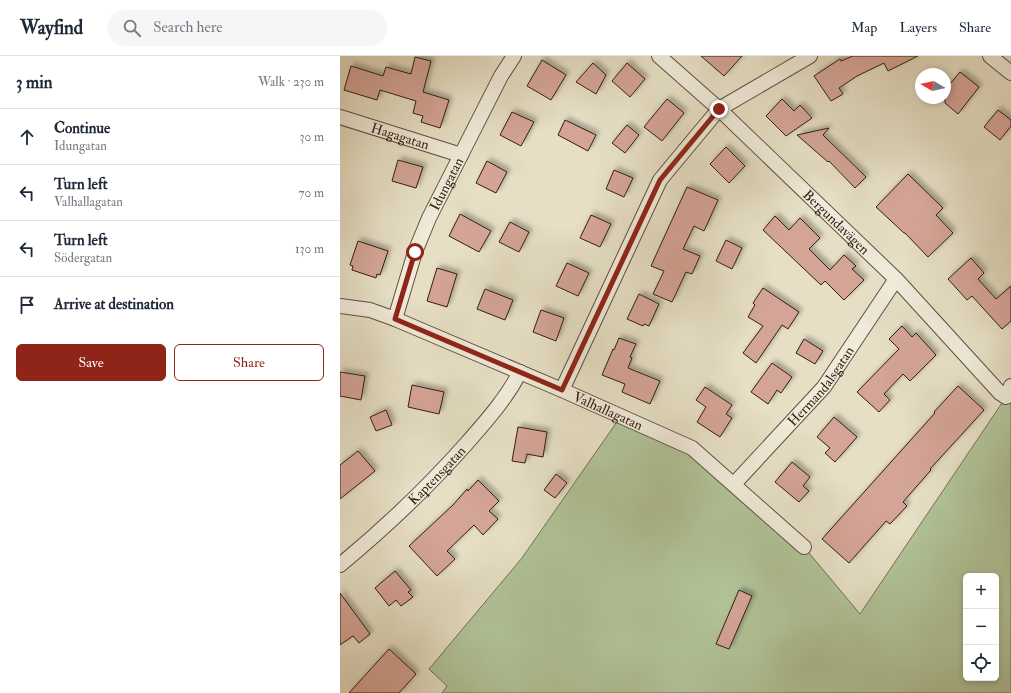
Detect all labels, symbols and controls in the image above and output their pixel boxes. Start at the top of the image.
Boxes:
search box [107,10,387,46]
text: Wayfind [20,16,83,40]
icon: search [121,17,143,39]
text: Search here [153,18,223,37]
text: Map [851,19,877,36]
text: Layers [899,19,937,36]
text: Share [959,19,991,36]
north arrow [915,68,951,104]
text: 3 min [16,72,53,93]
text: Walk · 230 m [258,74,324,90]
route end [710,100,728,118]
text: Continue [54,119,110,138]
street label: Hagagatan [369,119,431,153]
icon: ahead [16,126,38,148]
text: 30 m [300,129,324,145]
text: Idungatan [54,138,107,154]
street label: Idungatan [426,155,467,213]
text: Turn left [54,175,108,194]
icon: left [16,182,38,204]
text: 70 m [299,185,324,201]
street label: Bergundavägen [800,186,873,258]
text: Valhallagatan [54,194,123,210]
text: Turn left [54,231,108,250]
icon: left [16,238,38,260]
text: 130 m [295,241,324,257]
route start [406,243,424,261]
text: Södergatan [54,250,112,266]
icon: arrive [16,294,38,316]
text: Arrive at destination [54,295,174,314]
street label: Hermandalsgatan [784,343,857,429]
button: Save [16,344,166,381]
button: Share [174,344,324,381]
street label: Valhallagatan [571,388,646,434]
street label: Kaptensgatan [404,442,469,508]
map controls [963,573,999,681]
button: + [963,573,999,609]
button: − [963,609,999,645]
button: locate [963,645,999,681]

